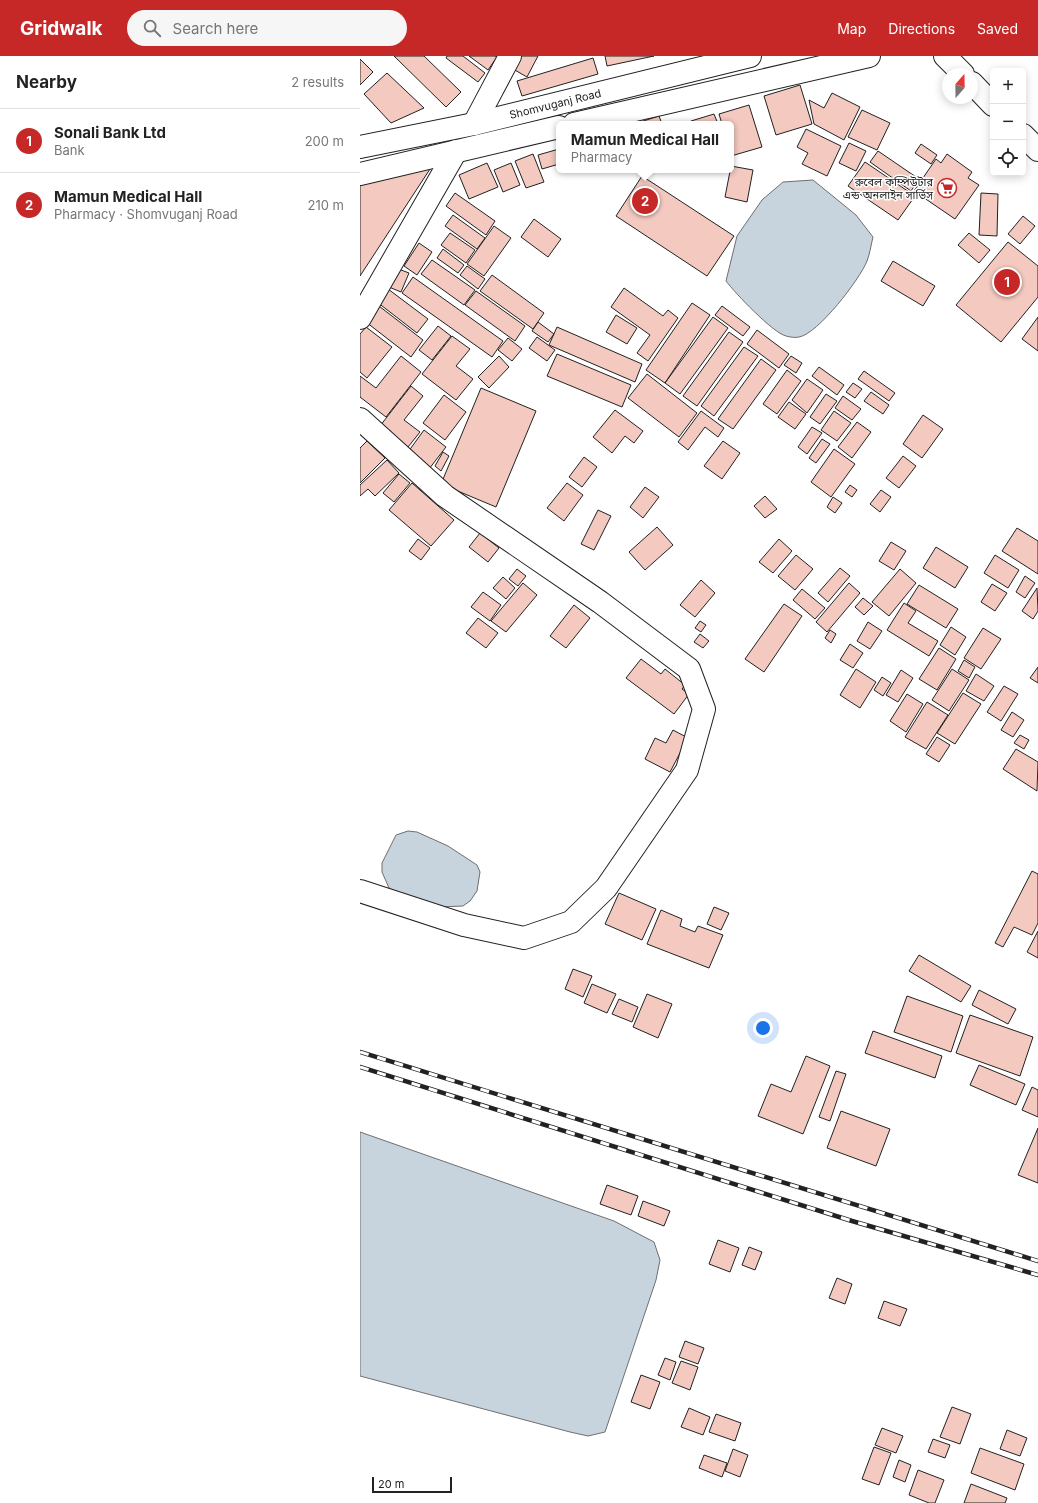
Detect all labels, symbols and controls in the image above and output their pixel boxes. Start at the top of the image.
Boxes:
search box [127,10,407,46]
text: Gridwalk [20,17,103,40]
icon: search [141,17,163,39]
text: Search here [173,19,258,38]
text: Map [837,20,866,37]
text: Directions [888,20,955,37]
text: Saved [977,20,1018,37]
north arrow [942,68,978,104]
map controls [990,68,1026,176]
button: + [990,68,1026,104]
text: Nearby [16,72,77,92]
text: 2 results [291,74,344,90]
street label: Shomvuganj Road [508,86,603,122]
button: − [990,104,1026,140]
popup [556,121,734,173]
text: Sonali Bank Ltd [54,123,166,142]
text: Mamun Medical Hall [571,130,719,149]
text: 1 [26,133,32,149]
text: 200 m [305,133,344,149]
button: locate [990,140,1026,176]
text: Bank [54,142,85,158]
text: Pharmacy [571,149,632,165]
place label: রুবেল কম্পিউটার এন্ড অনলাইন সার্ভিস [843,175,933,202]
supermarket icon: রুবেল কম্পিউটার এন্ড অনলাইন সার্ভিস [936,177,958,199]
pin: 2 [632,186,658,216]
text: Mamun Medical Hall [54,187,202,206]
text: 2 [25,197,33,213]
text: 210 m [308,197,344,213]
text: Pharmacy · Shomvuganj Road [54,206,238,222]
pin: 1 [994,267,1020,297]
your location [753,1018,773,1038]
scale bar [372,1475,452,1494]
text: 20 m [378,1477,404,1491]

